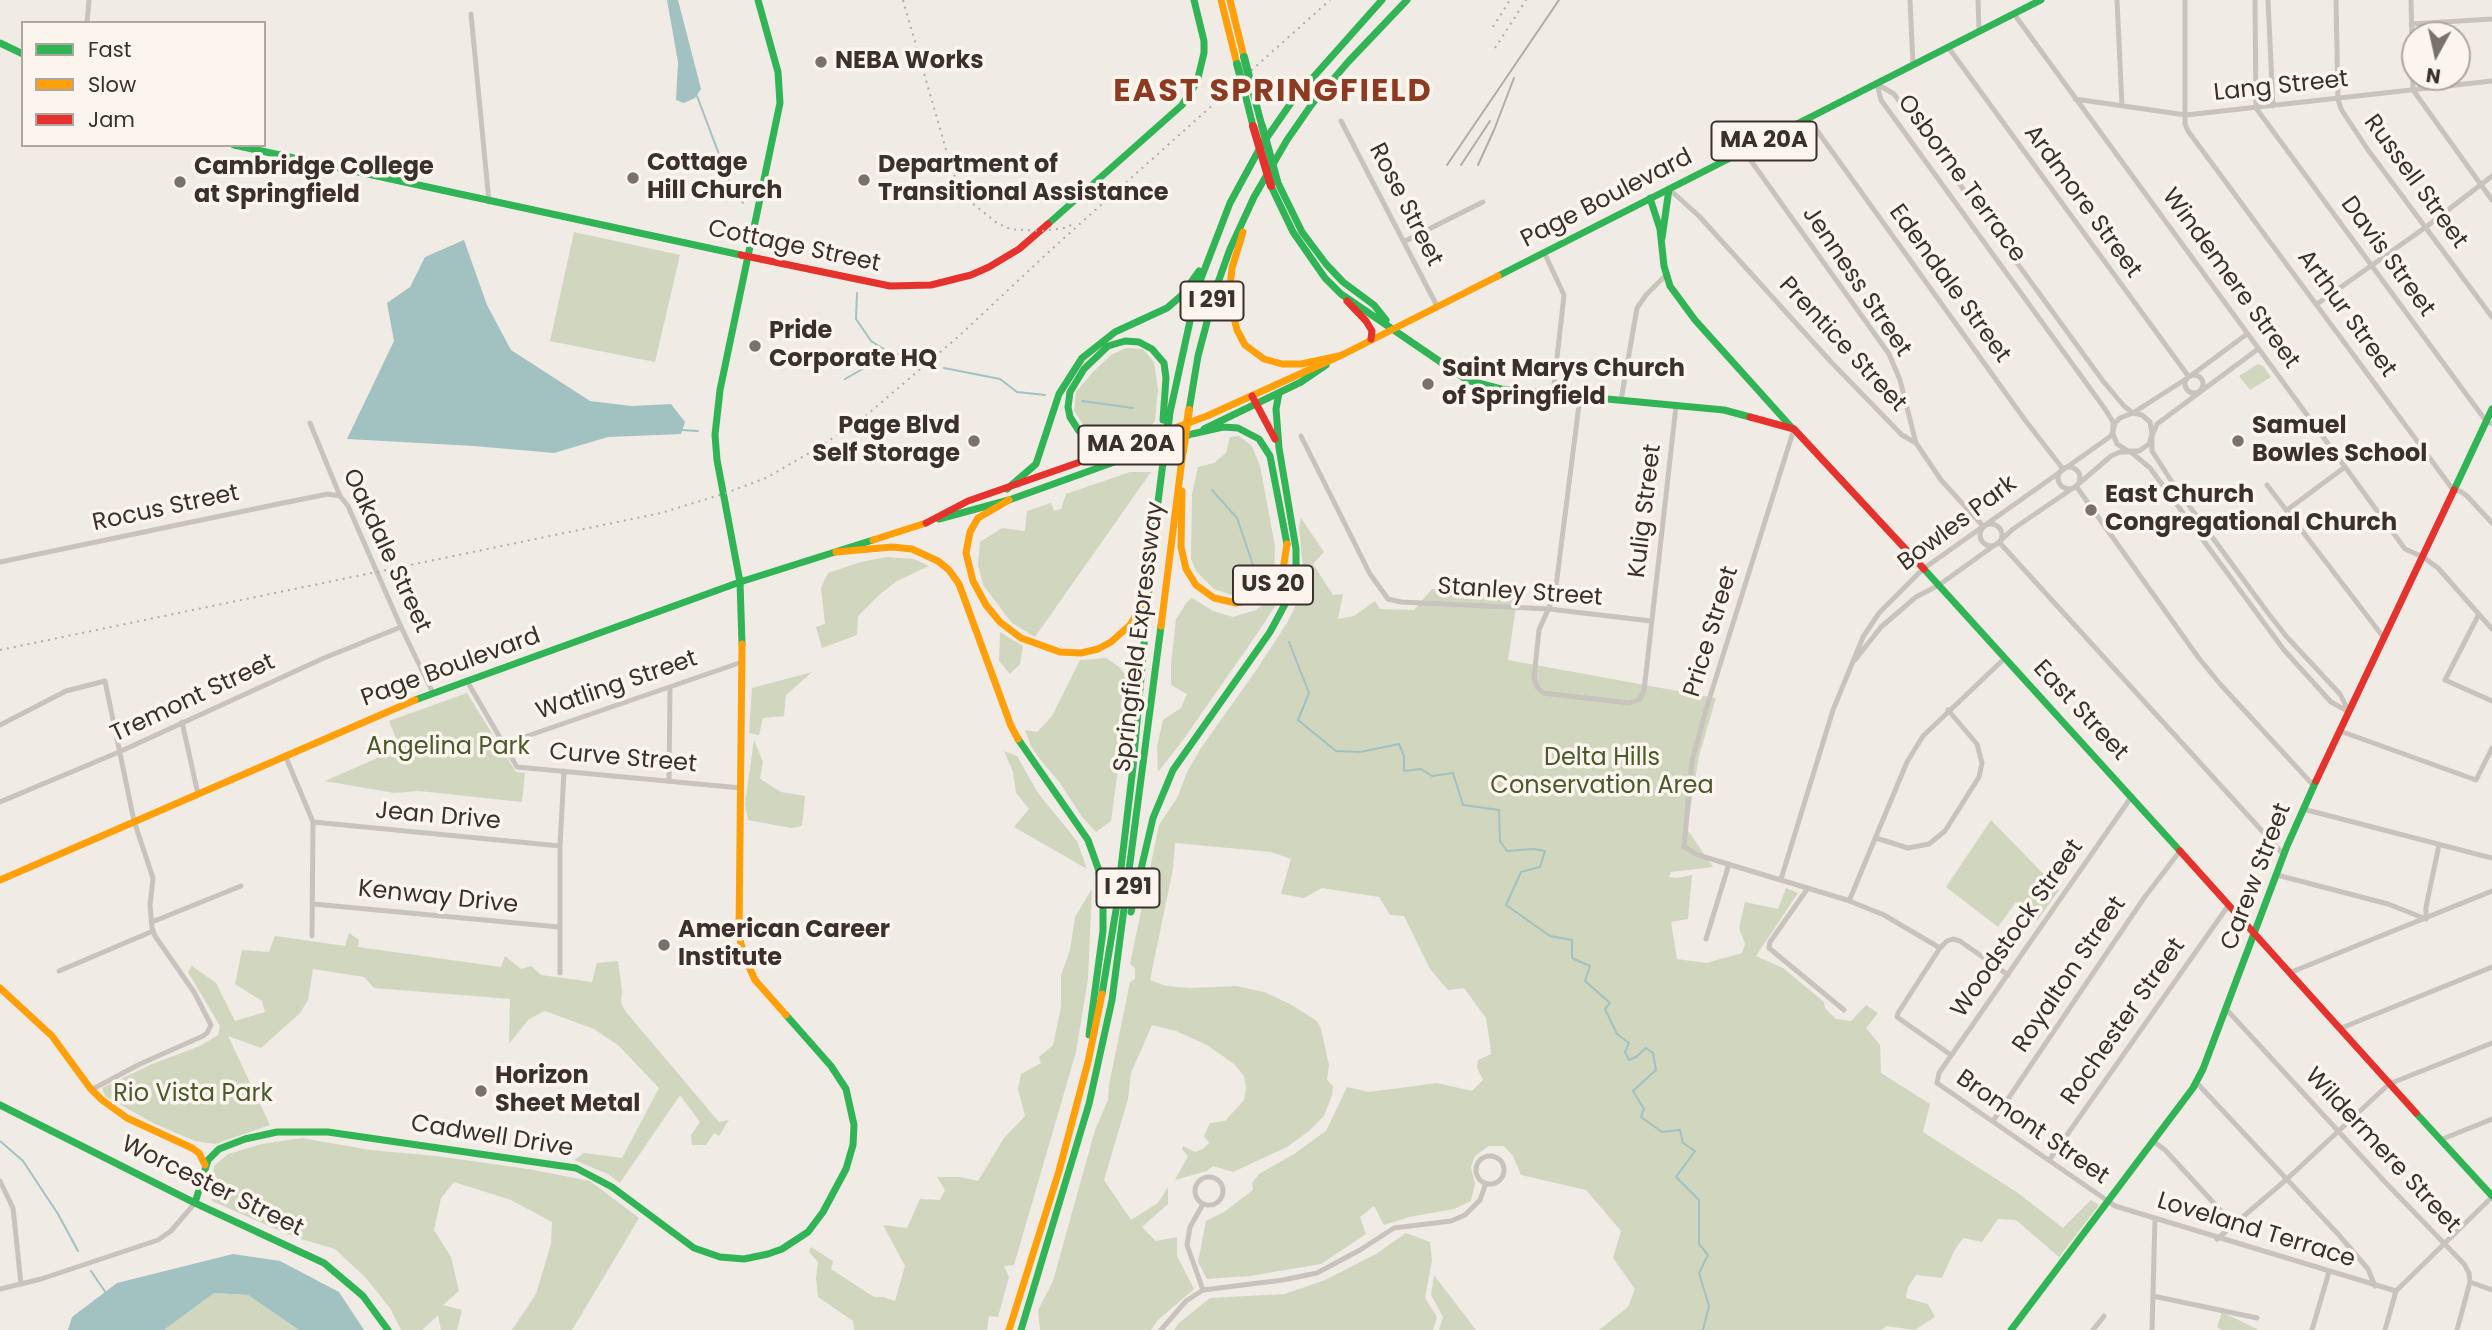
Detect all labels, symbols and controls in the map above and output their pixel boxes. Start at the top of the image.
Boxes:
legend [21,21,266,147]
north arrow [2401,21,2471,91]
text: Fast [88,35,131,64]
place label: NEBA Works [835,48,984,76]
marker: NEBA Works [813,54,829,70]
text: N [2424,61,2442,90]
street label: Lang Street [2212,66,2350,108]
text: Slow [88,70,136,99]
district label: EAST SPRINGFIELD [1115,74,1431,112]
street label: Osborne Terrace [1891,90,2031,268]
text: Jam [88,105,135,134]
street label: Russell Street [2357,109,2473,255]
street label: Ardmore Street [2017,120,2147,284]
road number: MA 20A [1712,122,1816,160]
street label: Rose Street [1362,139,1448,271]
street label: Page Boulevard [1516,143,1698,255]
place label: Cottage Hill Church [647,150,782,206]
place label: Department of Transitional Assistance [878,152,1169,208]
place label: Cambridge College at Springfield [194,154,434,210]
marker: Cottage Hill Church [625,170,641,186]
marker: Department of Transitional Assistance [856,172,872,188]
marker: Cambridge College at Springfield [172,174,188,190]
street label: Windemere Street [2155,183,2305,375]
street label: Davis Street [2334,191,2440,323]
street label: Edendale Street [1882,199,2016,369]
street label: Jenness Street [1795,201,1917,363]
street label: Cottage Street [705,215,883,279]
street label: Arthur Street [2290,245,2402,383]
street label: Prentice Street [1772,272,1912,418]
road number: I 291 [1180,282,1244,320]
place label: Pride Corporate HQ [769,318,937,374]
marker: Pride Corporate HQ [747,338,763,354]
place label: Saint Marys Church of Springfield [1442,356,1685,412]
marker: Saint Marys Church of Springfield [1420,376,1436,392]
place label: Page Blvd Self Storage [812,413,960,469]
place label: Samuel Bowles School [2252,413,2427,469]
road number: MA 20A [1078,426,1184,464]
marker: Page Blvd Self Storage [966,433,982,449]
marker: Samuel Bowles School [2230,433,2246,449]
street label: Kulig Street [1624,443,1668,579]
street label: Oakdale Street [335,465,437,637]
street label: Bowles Park [1893,470,2023,578]
street label: Rocus Street [90,479,242,539]
place label: East Church Congregational Church [2105,482,2397,538]
street label: Springfield Expressway [1109,500,1171,774]
marker: East Church Congregational Church [2083,502,2099,518]
street label: Price Street [1679,563,1745,701]
road number: US 20 [1233,566,1313,604]
street label: Stanley Street [1437,573,1603,613]
street label: Page Boulevard [357,622,545,714]
street label: Watling Street [533,645,701,727]
street label: Tremont Street [106,648,280,750]
street label: East Street [2026,655,2134,767]
park label: Angelina Park [366,734,530,762]
street label: Curve Street [548,738,698,780]
park label: Delta Hills Conservation Area [1490,745,1714,801]
street label: Jean Drive [374,797,502,837]
street label: Carew Street [2216,800,2298,954]
street label: Woodstock Street [1946,834,2090,1024]
road number: I 291 [1096,868,1160,908]
street label: Kenway Drive [357,875,519,921]
street label: Royalton Street [2007,892,2133,1058]
place label: American Career Institute [678,917,890,973]
street label: Rochester Street [2056,933,2192,1111]
marker: American Career Institute [656,937,672,953]
street label: Wildermere Street [2298,1062,2466,1240]
place label: Horizon Sheet Metal [495,1063,640,1119]
street label: Bromont Street [1950,1065,2114,1191]
park label: Rio Vista Park [113,1081,273,1109]
marker: Horizon Sheet Metal [473,1083,489,1099]
street label: Cadwell Drive [409,1110,575,1164]
street label: Worcester Street [116,1130,308,1244]
street label: Loveland Terrace [2153,1187,2359,1275]

